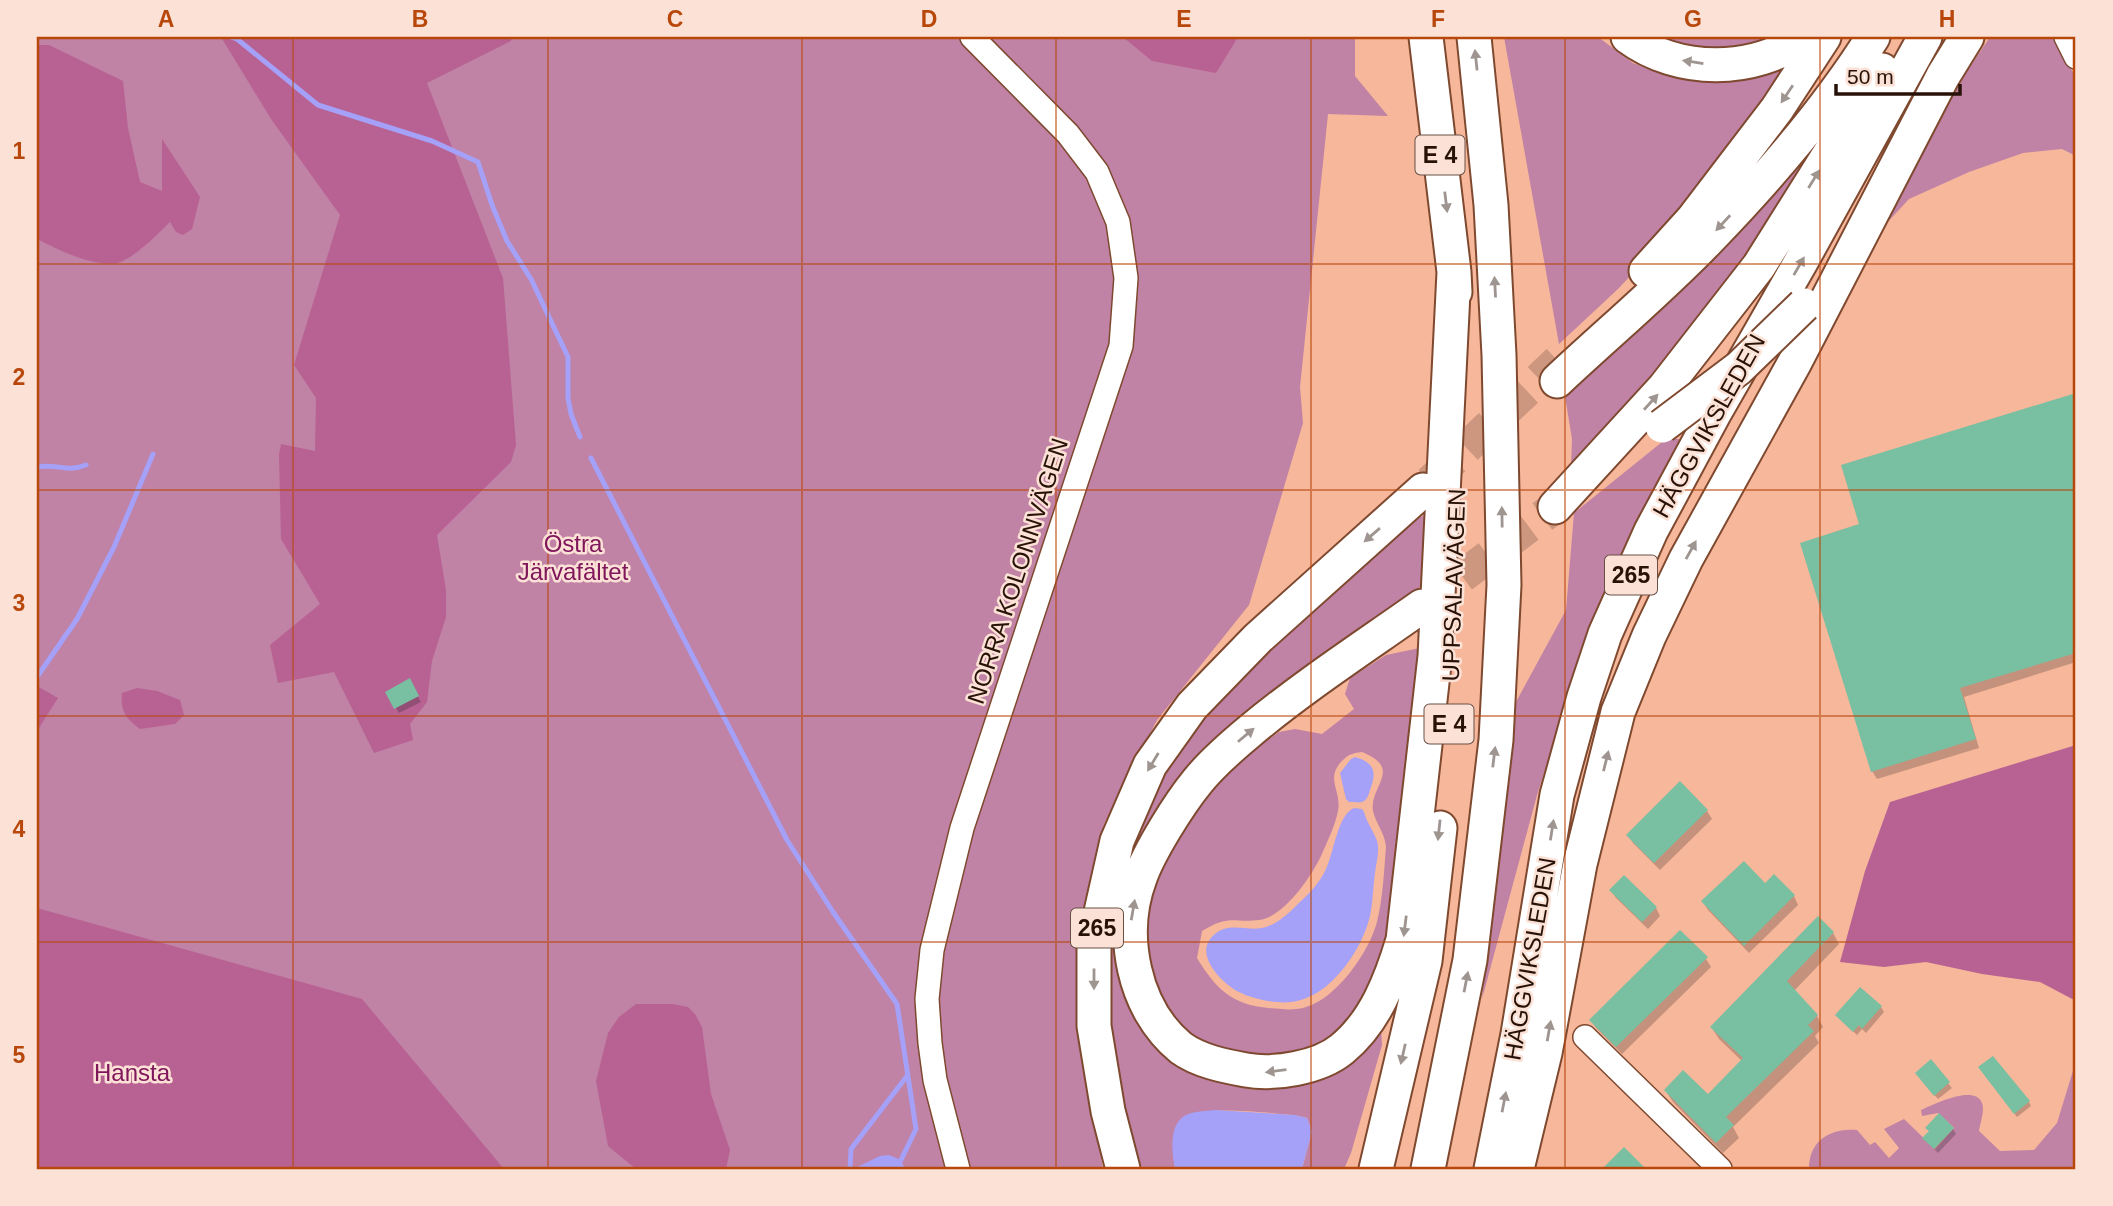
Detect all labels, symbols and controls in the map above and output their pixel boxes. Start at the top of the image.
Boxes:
text: A [158,6,174,32]
text: B [412,6,428,32]
text: C [667,6,683,32]
text: D [921,6,937,32]
text: E [1176,6,1192,32]
text: F [1431,6,1445,32]
text: G [1684,6,1702,32]
text: H [1939,6,1955,32]
one-way arrow [1470,49,1481,71]
scale bar [1836,52,1961,96]
one-way arrow [1682,56,1704,67]
text: 50 m [1847,65,1894,88]
one-way arrow [1780,85,1794,103]
road number: E 4 [1416,136,1464,174]
text: 1 [13,138,26,164]
one-way arrow [1807,169,1820,188]
one-way arrow [1440,191,1451,213]
one-way arrow [1715,215,1732,232]
one-way arrow [1793,256,1805,276]
one-way arrow [1489,275,1500,297]
street label: HÄGGVIKSLEDEN [1647,329,1770,522]
text: 2 [13,364,25,390]
one-way arrow [1643,393,1659,411]
street label: NORRA KOLONNVÄGEN [962,435,1073,707]
street label: UPPSALAVÄGEN [1437,488,1470,682]
one-way arrow [1497,505,1508,527]
one-way arrow [1363,527,1380,542]
park label: Östra Järvafältet [518,530,629,585]
one-way arrow [1685,541,1697,560]
road number: 265 [1605,555,1657,594]
text: 3 [13,590,25,616]
road number: E 4 [1424,704,1474,744]
one-way arrow [1237,728,1254,743]
one-way arrow [1489,745,1500,767]
one-way arrow [1601,750,1612,772]
one-way arrow [1147,753,1159,772]
text: 4 [13,816,26,842]
one-way arrow [1434,819,1445,841]
one-way arrow [1547,819,1558,841]
street label: HÄGGVIKSLEDEN [1498,855,1561,1062]
one-way arrow [1128,899,1139,921]
road number: 265 [1071,909,1123,948]
one-way arrow [1399,916,1410,938]
one-way arrow [1088,968,1100,990]
one-way arrow [1460,971,1471,993]
one-way arrow [1544,1020,1555,1042]
text: 5 [13,1042,26,1068]
one-way arrow [1397,1043,1408,1065]
park label: Hansta [94,1059,171,1086]
one-way arrow [1265,1066,1287,1077]
one-way arrow [1499,1091,1510,1113]

